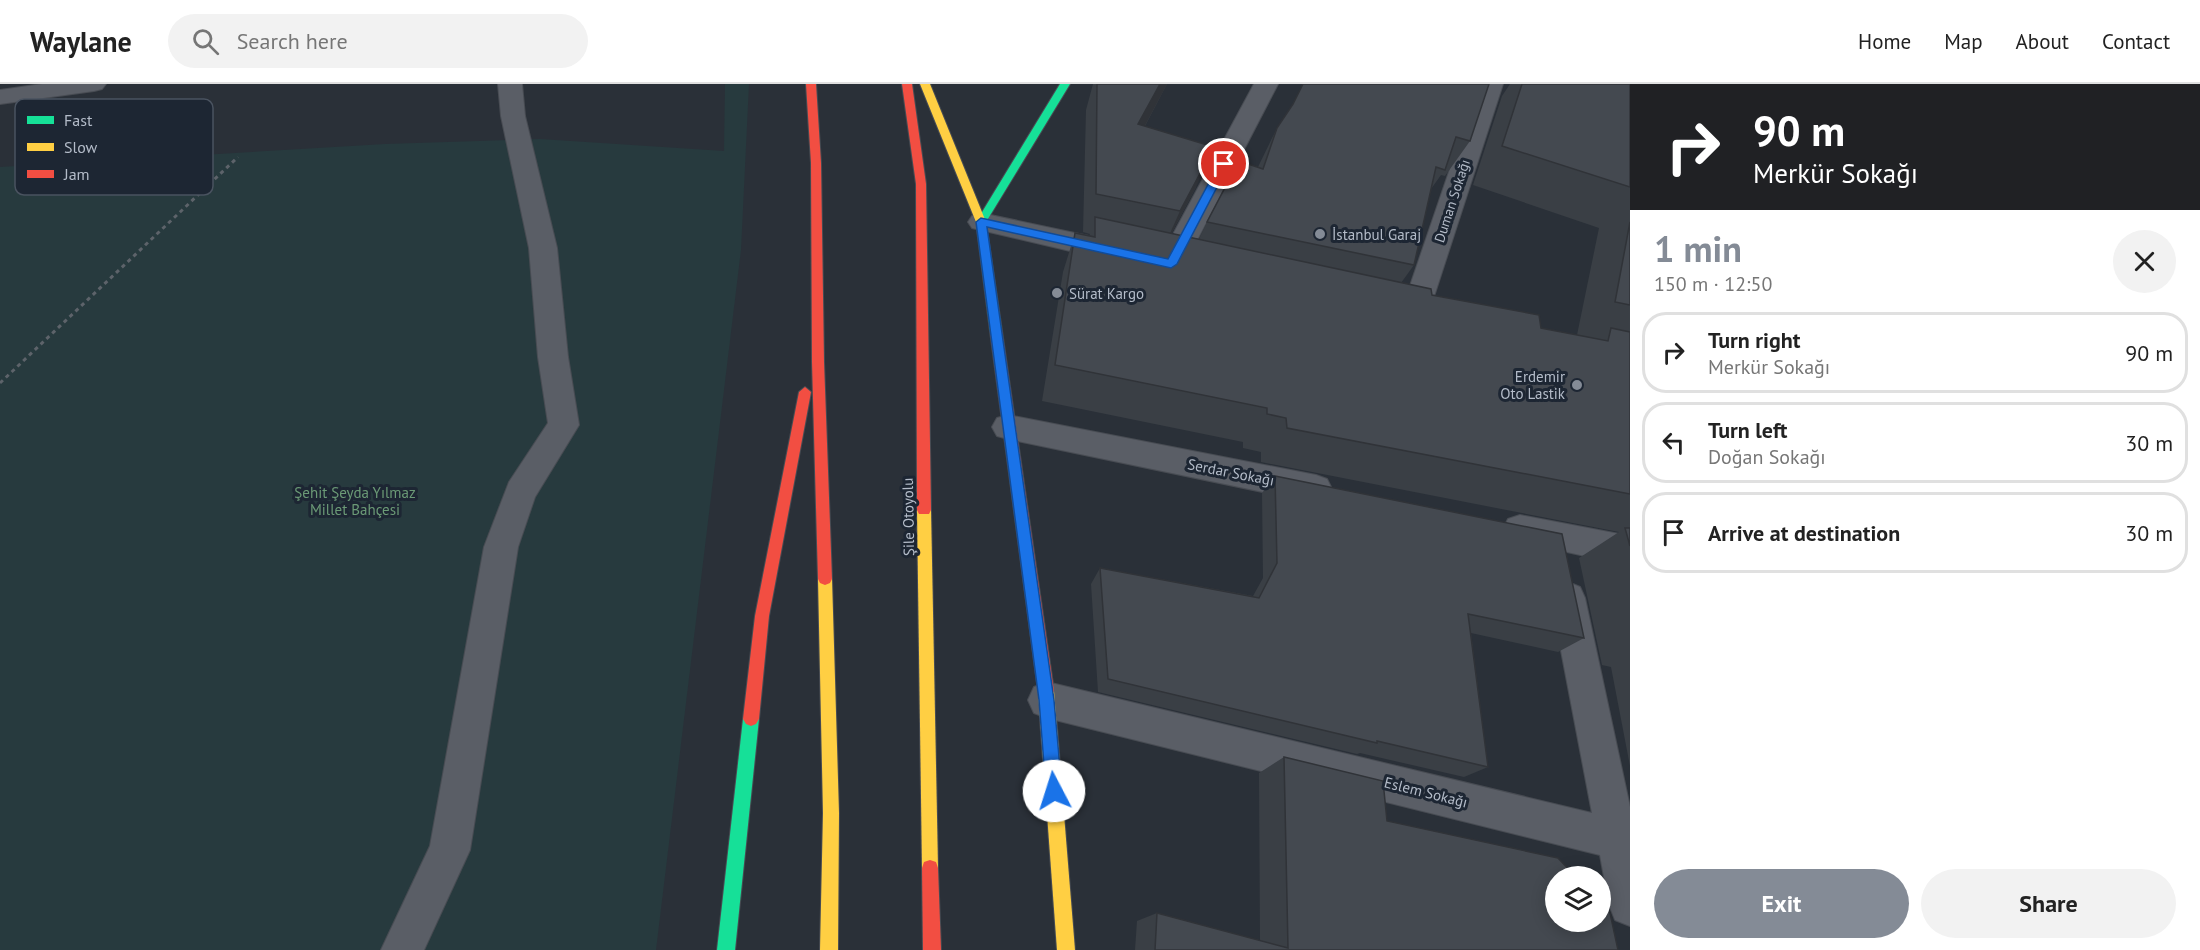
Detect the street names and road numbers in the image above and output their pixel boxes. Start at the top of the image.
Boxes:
street label: Duman Sokağı [1430,157,1474,245]
street label: Serdar Sokağı [1186,454,1276,490]
street label: Şile Otoyolu [898,478,918,556]
street label: Eslem Sokağı [1382,772,1470,812]

